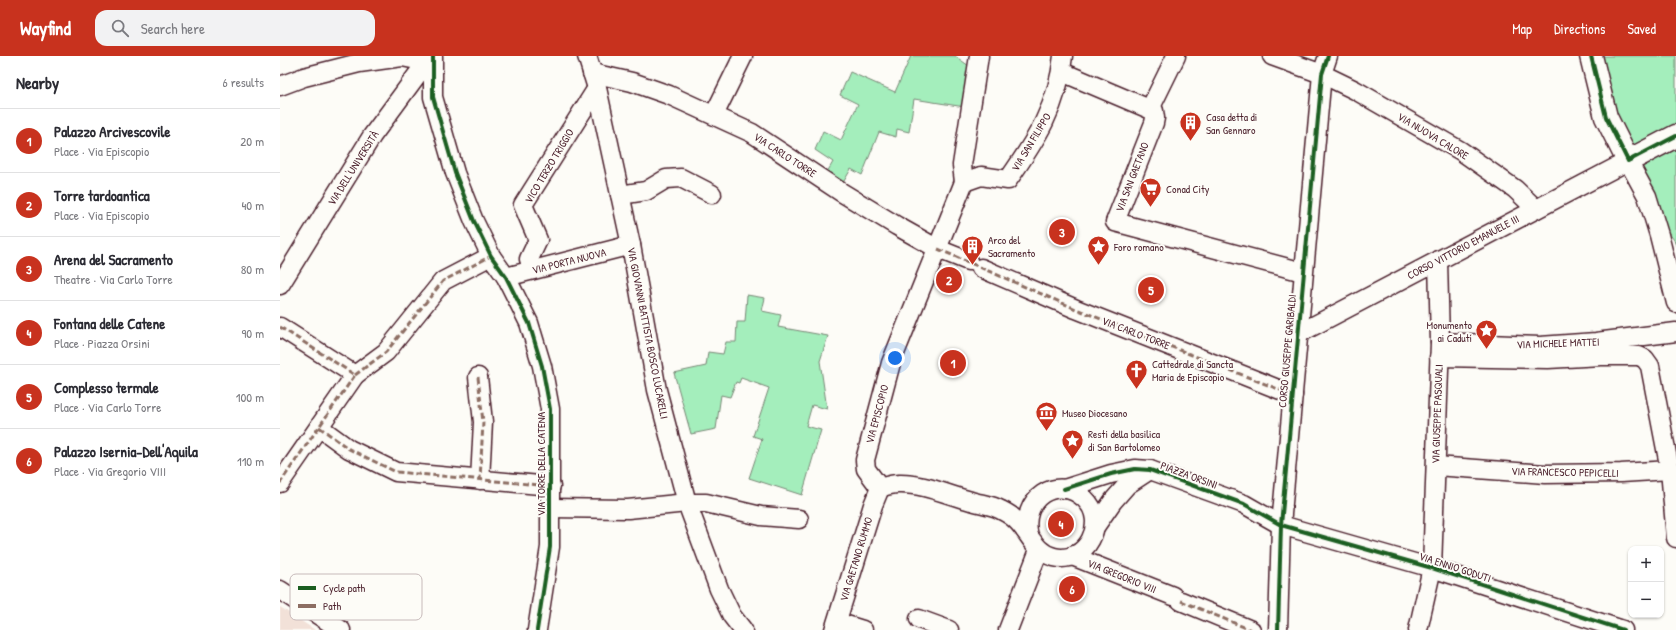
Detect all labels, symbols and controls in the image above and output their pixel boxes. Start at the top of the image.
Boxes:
search box [95,10,375,46]
text: Wayfind [20,15,71,41]
icon: search [109,17,131,39]
text: Search here [141,18,205,39]
text: Map [1512,19,1532,38]
text: Directions [1554,19,1605,38]
text: Saved [1627,19,1656,38]
text: Nearby [16,71,59,94]
text: 6 results [223,73,264,91]
street label: VIA NUOVA CALORE [1395,109,1471,163]
street label: VIA SAN FILIPPO [1008,110,1054,174]
building icon: Casa detta di San Gennaro [1178,110,1204,143]
place label: Casa detta di San Gennaro [1206,110,1257,137]
text: Palazzo Arcivescovile [54,121,171,142]
street label: VICO TERZO TRIGGIO [521,126,577,206]
street label: VIA DELL'UNIVERSITÀ [324,128,382,208]
street label: VIA CARLO TORRE [751,130,819,181]
text: 1 [27,132,31,150]
text: 20 m [240,132,264,150]
street label: VIA SAN GAETANO [1112,140,1152,214]
text: Place · Via Episcopio [54,142,149,160]
supermarket icon: Conad City [1137,176,1163,209]
place label: Conad City [1166,182,1210,196]
text: Torre tardoantica [54,185,150,206]
text: 2 [26,196,32,214]
text: 40 m [241,196,264,214]
text: Place · Via Episcopio [54,206,149,224]
street label: CORSO VITTORIO EMANUELE III [1405,211,1521,283]
pin: 3 [1049,217,1075,247]
building icon: Arco del Sacramento [960,233,986,266]
place label: Arco del Sacramento [988,233,1036,260]
place icon: Foro romano [1085,234,1111,267]
place label: Foro romano [1113,240,1164,254]
street label: VIA PORTA NUOVA [531,245,608,277]
street label: VIA GIOVANNI BATTISTA BOSCO LUCARELLI [624,246,672,420]
text: Arena del Sacramento [54,249,173,270]
text: 3 [26,260,32,278]
text: 80 m [241,260,264,278]
pin: 2 [936,265,962,295]
text: Theatre · Via Carlo Torre [54,270,173,288]
pin: 5 [1138,275,1164,305]
street label: CORSO GIUSEPPE GARIBALDI [1275,294,1299,408]
text: Fontana delle Catene [54,313,165,334]
street label: VIA CARLO TORRE [1100,314,1172,352]
place label: Monumento ai Caduti [1427,318,1473,345]
place icon: Monumento ai Caduti [1474,318,1500,351]
text: 4 [27,324,31,342]
text: 90 m [242,324,264,342]
text: Place · Piazza Orsini [54,334,150,352]
street label: VIA MICHELE MATTEI [1516,335,1600,351]
your location [885,348,905,368]
pin: 1 [940,348,966,378]
church icon: Cattedrale di Sancta Maria de Episcopio [1123,357,1149,390]
place label: Cattedrale di Sancta Maria de Episcopio [1152,357,1234,384]
street label: VIA GIUSEPPE PASQUALI [1428,364,1446,464]
text: Complesso termale [54,377,159,398]
street label: VIA EPISCOPIO [862,383,892,445]
text: 5 [26,388,32,406]
text: 100 m [236,388,264,406]
text: Place · Via Carlo Torre [54,398,161,416]
museum icon: Museo Diocesano [1034,400,1060,433]
place label: Museo Diocesano [1062,406,1128,420]
street label: VIA TORRE DELLA CATENA [534,411,548,516]
place icon: Resti della basilica di San Bartolomeo [1059,427,1085,460]
place label: Resti della basilica di San Bartolomeo [1088,427,1161,454]
text: Palazzo Isernia-Dell'Aquila [54,441,198,462]
text: 6 [26,452,32,470]
text: 110 m [237,452,264,470]
street label: PIAZZA ORSINI [1159,458,1219,492]
text: Place · Via Gregorio VIII [54,462,166,480]
street label: VIA FRANCESCO PEPICELLI [1511,464,1619,480]
pin: 4 [1048,509,1074,539]
street label: VIA GAETANO RUMMO [837,515,875,603]
map controls [1628,546,1664,618]
button: + [1628,546,1664,582]
street label: VIA ENNIO GODUTI [1417,549,1493,585]
street label: VIA GREGORIO VIII [1085,556,1159,596]
legend [290,574,422,620]
pin: 6 [1059,574,1085,604]
text: Cycle path [323,581,366,595]
button: − [1628,582,1664,618]
text: Path [323,599,341,613]

